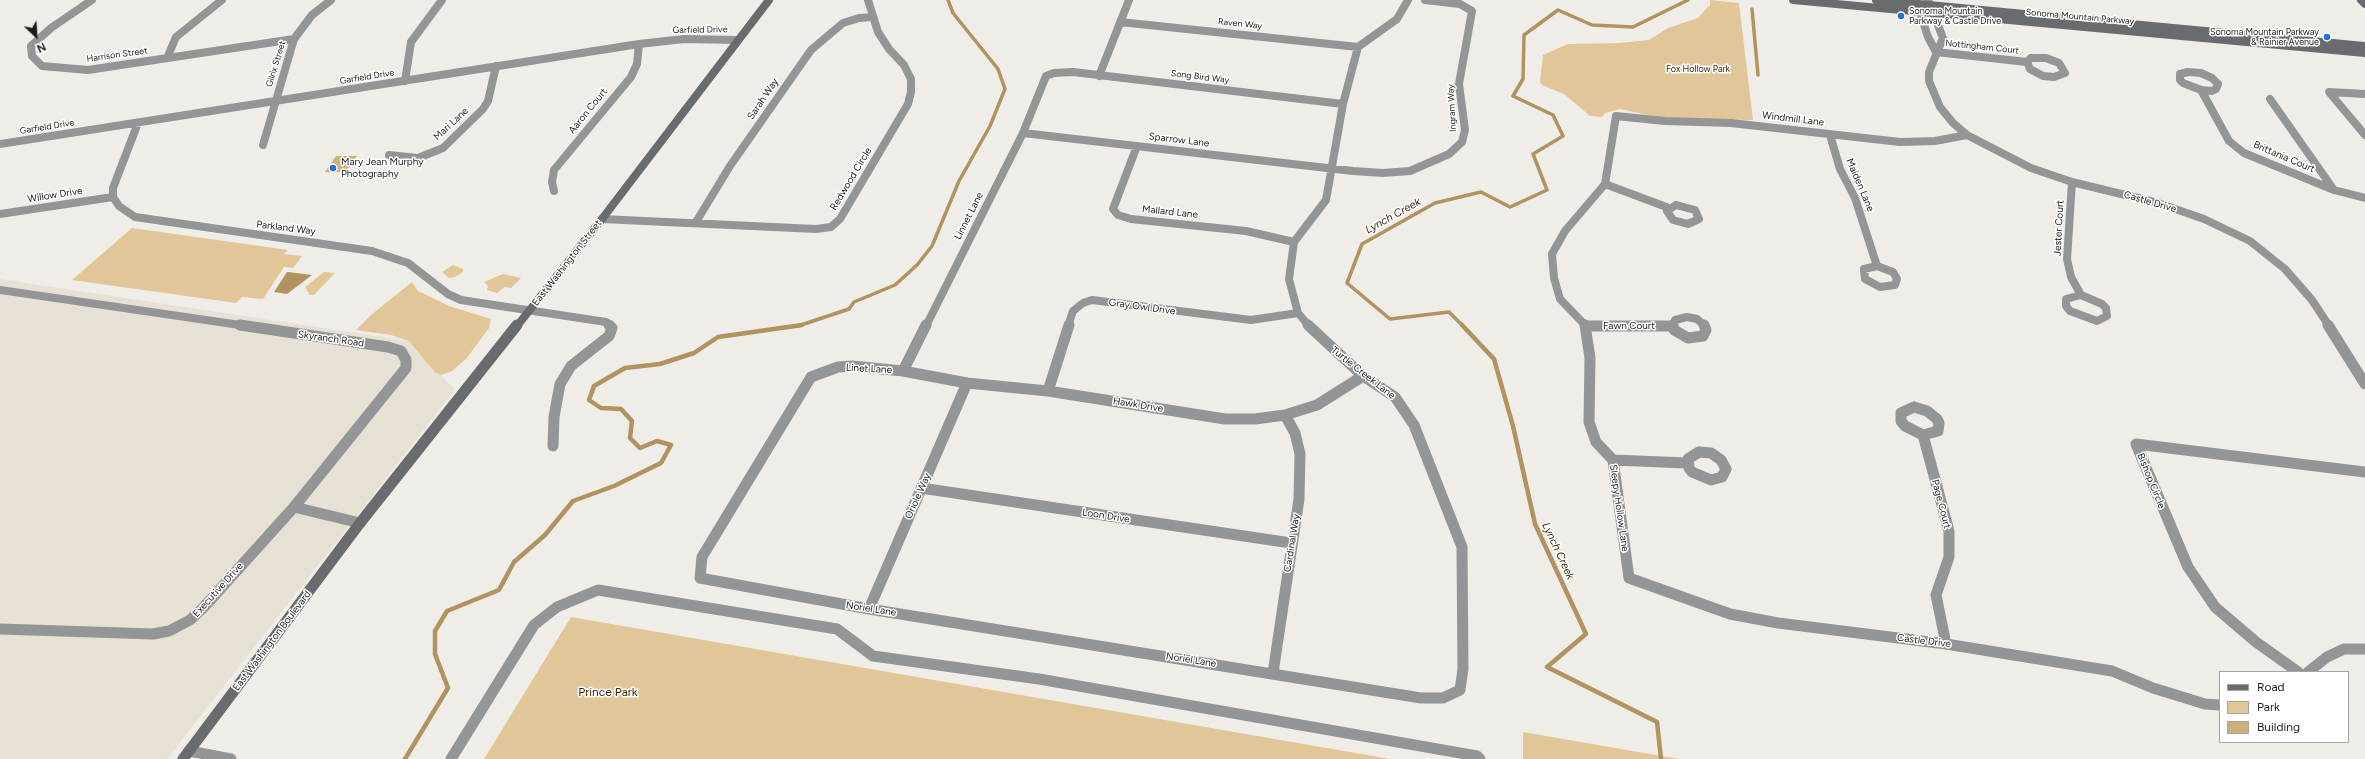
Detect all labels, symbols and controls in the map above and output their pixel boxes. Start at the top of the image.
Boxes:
place label: Sonoma Mountain Parkway & Castle Drive [1909,6,2001,27]
street label: Sonoma Mountain Parkway [2025,7,2135,27]
marker: Sonoma Mountain Parkway & Castle Drive [1896,11,1906,21]
north arrow [16,16,56,56]
street label: Raven Way [1217,16,1263,32]
street label: Garfield Drive [672,24,728,36]
place label: Sonoma Mountain Parkway & Rainier Avenue [2210,27,2319,48]
marker: Sonoma Mountain Parkway & Rainier Avenue [2322,32,2332,42]
street label: Nottingham Court [1945,38,2019,56]
text: N [35,40,48,55]
street label: Gilrix Street [264,40,288,88]
street label: Harrison Street [86,45,148,65]
park label: Fox Hollow Park [1666,64,1730,74]
street label: Garfield Drive [339,67,395,87]
street label: Song Bird Way [1170,68,1230,86]
street label: Sarah Way [745,76,781,122]
street label: Ingram Way [1445,84,1459,132]
street label: Aaron Court [566,86,610,136]
street label: Mari Lane [431,105,471,143]
street label: Windmill Lane [1761,109,1825,129]
street label: Garfield Drive [19,117,75,137]
street label: Sparrow Lane [1148,130,1210,150]
street label: Brittania Court [2251,139,2317,175]
street label: Redwood Circle [828,145,874,213]
place label: Mary Jean Murphy Photography [341,156,424,180]
street label: Maiden Lane [1843,157,1877,213]
marker: Mary Jean Murphy Photography [328,163,338,173]
street label: Willow Drive [27,185,83,205]
street label: Castle Drive [2122,189,2178,215]
street label: Linnet Lane [952,190,986,242]
water label: Lynch Creek [1363,195,1423,237]
street label: Jester Court [2052,200,2066,256]
street label: Mallard Lane [1141,203,1199,221]
street label: Parkland Way [256,218,316,238]
street label: East Washington Street [530,218,604,308]
street label: Gray Owl Drive [1108,296,1176,318]
street label: Fawn Court [1603,320,1655,332]
street label: Skyranch Road [297,328,365,350]
street label: Turtle Creek Lane [1329,344,1397,402]
street label: Linet Lane [846,362,892,376]
street label: Hawk Drive [1112,395,1164,415]
street label: Bishop Circle [2134,451,2168,511]
street label: Sleepy Hollow Lane [1607,464,1631,552]
street label: Oriole Way [903,471,933,521]
street label: Page Court [1929,478,1953,530]
street label: Loon Drive [1081,506,1131,526]
street label: Cardinal Way [1281,513,1303,573]
water label: Lynch Creek [1539,520,1577,582]
street label: Executive Drive [190,560,246,620]
street label: East Washington Boulevard [230,589,314,693]
street label: Noriel Lane [845,599,897,619]
street label: Castle Drive [1896,632,1952,650]
street label: Noriel Lane [1165,650,1217,670]
legend [2219,671,2349,743]
text: Road [2257,680,2285,694]
park label: Prince Park [578,685,638,699]
text: Park [2257,700,2280,714]
text: Building [2257,720,2300,734]

